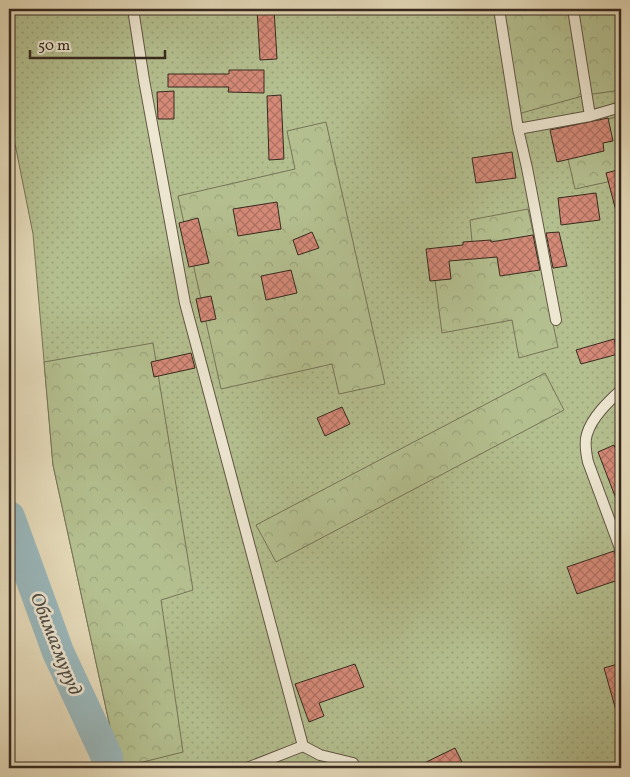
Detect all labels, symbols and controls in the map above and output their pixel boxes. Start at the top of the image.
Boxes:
scale bar [30,28,165,60]
text: 50 m [38,36,70,57]
water label: Обимагмуруд [23,589,88,699]

